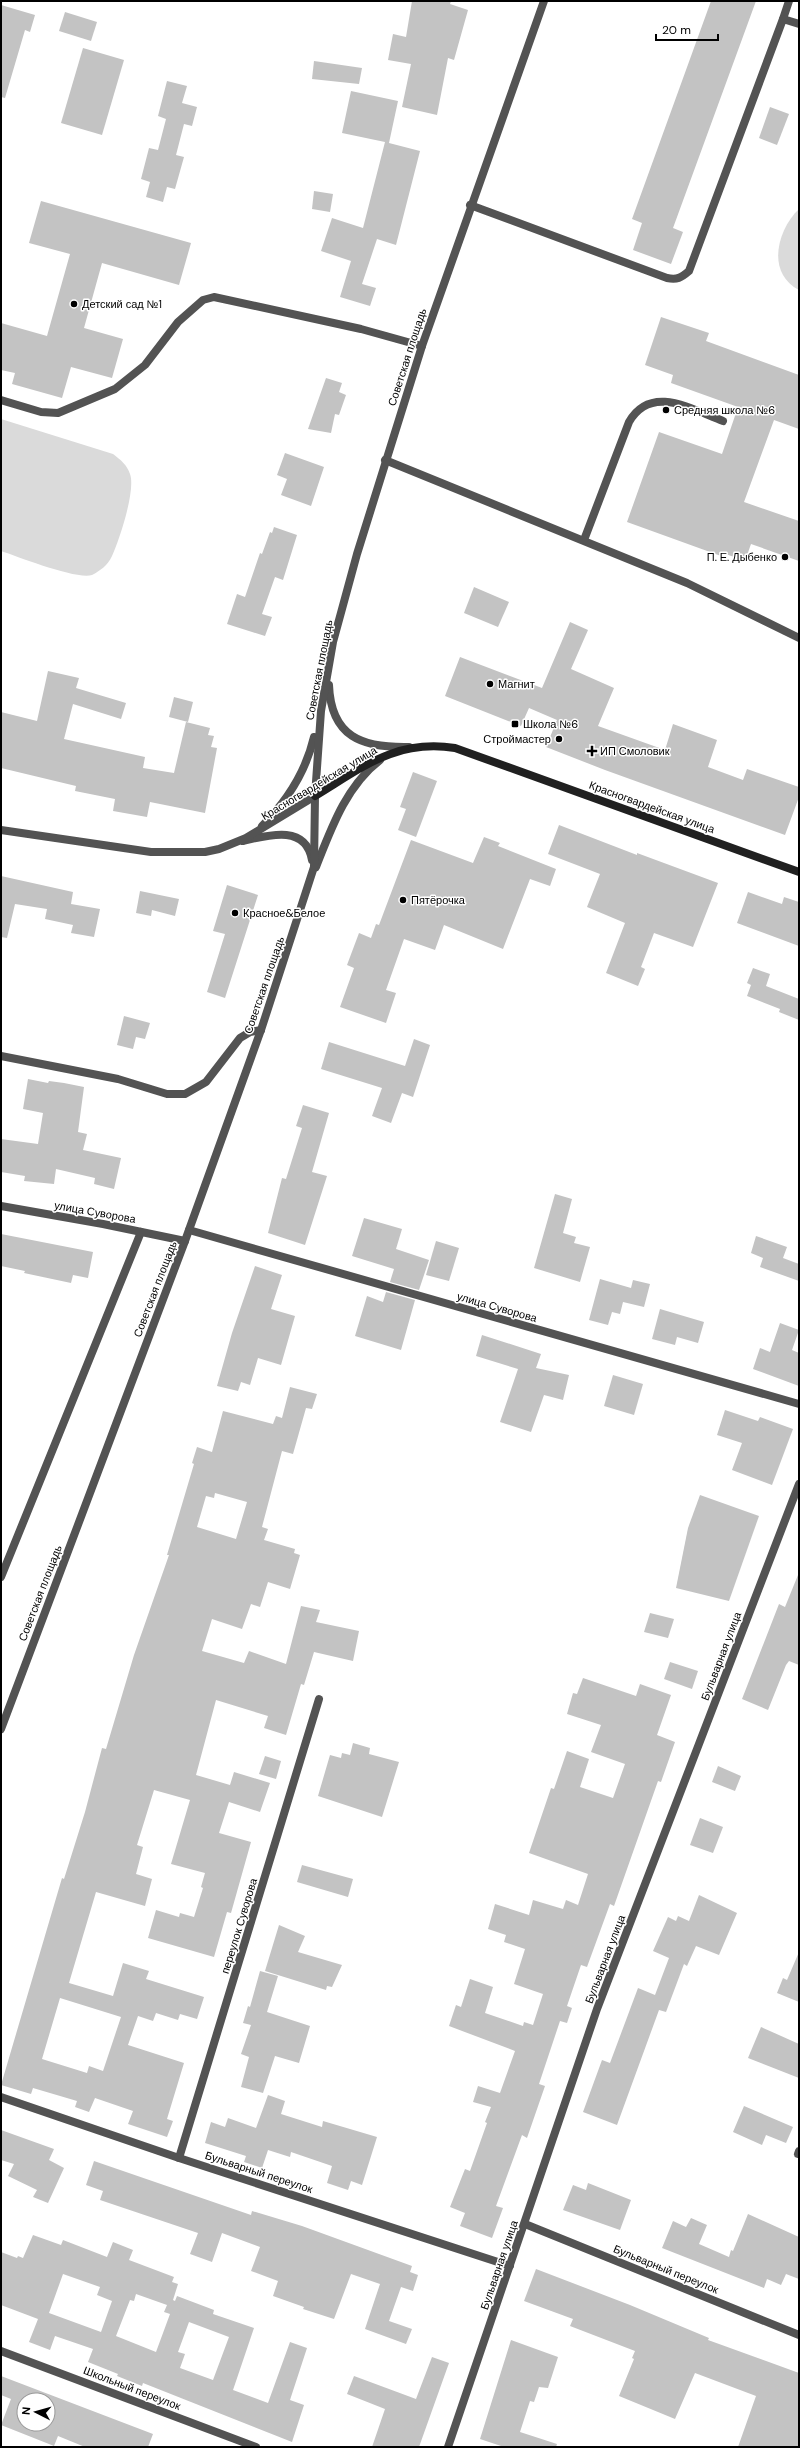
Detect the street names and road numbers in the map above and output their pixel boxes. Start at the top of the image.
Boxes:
street label: Советская площадь [385,306,429,408]
street label: Советская площадь [302,618,336,721]
street label: Красногвардейская улица [259,742,380,823]
street label: Красногвардейская улица [587,778,717,837]
street label: Советская площадь [241,934,287,1035]
street label: улица Суворова [53,1198,138,1226]
street label: Советская площадь [130,1239,180,1339]
street label: улица Суворова [455,1289,539,1325]
street label: Советская площадь [15,1543,65,1643]
street label: Бульварная улица [698,1609,745,1702]
street label: переулок Суворова [218,1876,260,1975]
street label: Бульварная улица [582,1912,629,2005]
street label: Бульварный переулок [203,2148,315,2196]
street label: Бульварная улица [477,2218,521,2312]
street label: Бульварный переулок [611,2241,721,2297]
street label: Школьный переулок [81,2363,183,2413]

